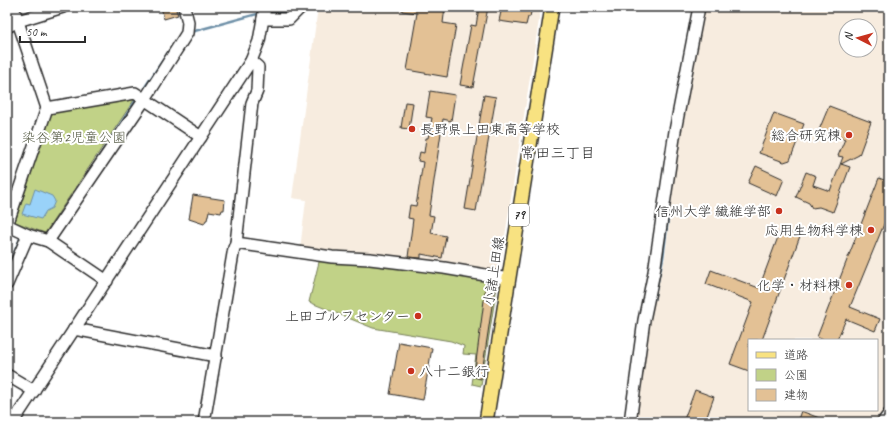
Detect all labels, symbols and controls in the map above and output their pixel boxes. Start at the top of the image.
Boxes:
scale bar [20,18,85,44]
north arrow [838,18,878,58]
text: 50 m [26,24,48,40]
text: N [841,31,856,41]
place label: 長野県上田東高等学校 [420,121,560,138]
marker: 長野県上田東高等学校 [407,124,417,134]
place label: 総合研究棟 [771,127,842,144]
park label: 染谷第2児童公園 [22,129,126,146]
marker: 総合研究棟 [844,130,854,140]
district label: 常田三丁目 [520,144,596,163]
place label: 信州大学 繊維学部 [656,203,771,220]
road number: 79 [509,204,529,226]
marker: 信州大学 繊維学部 [774,206,784,216]
place label: 応用生物科学棟 [765,222,864,239]
marker: 応用生物科学棟 [866,225,876,235]
street label: 小諸上田線 [480,235,508,307]
place label: 化学・材料棟 [757,277,842,294]
marker: 化学・材料棟 [844,280,854,290]
place label: 上田ゴルフセンター [285,308,410,325]
marker: 上田ゴルフセンター [413,311,423,321]
legend [748,339,878,411]
text: 道路 [784,347,808,363]
place label: 八十二銀行 [419,363,489,380]
marker: 八十二銀行 [406,366,416,376]
text: 公園 [784,367,808,383]
text: 建物 [784,387,808,403]

